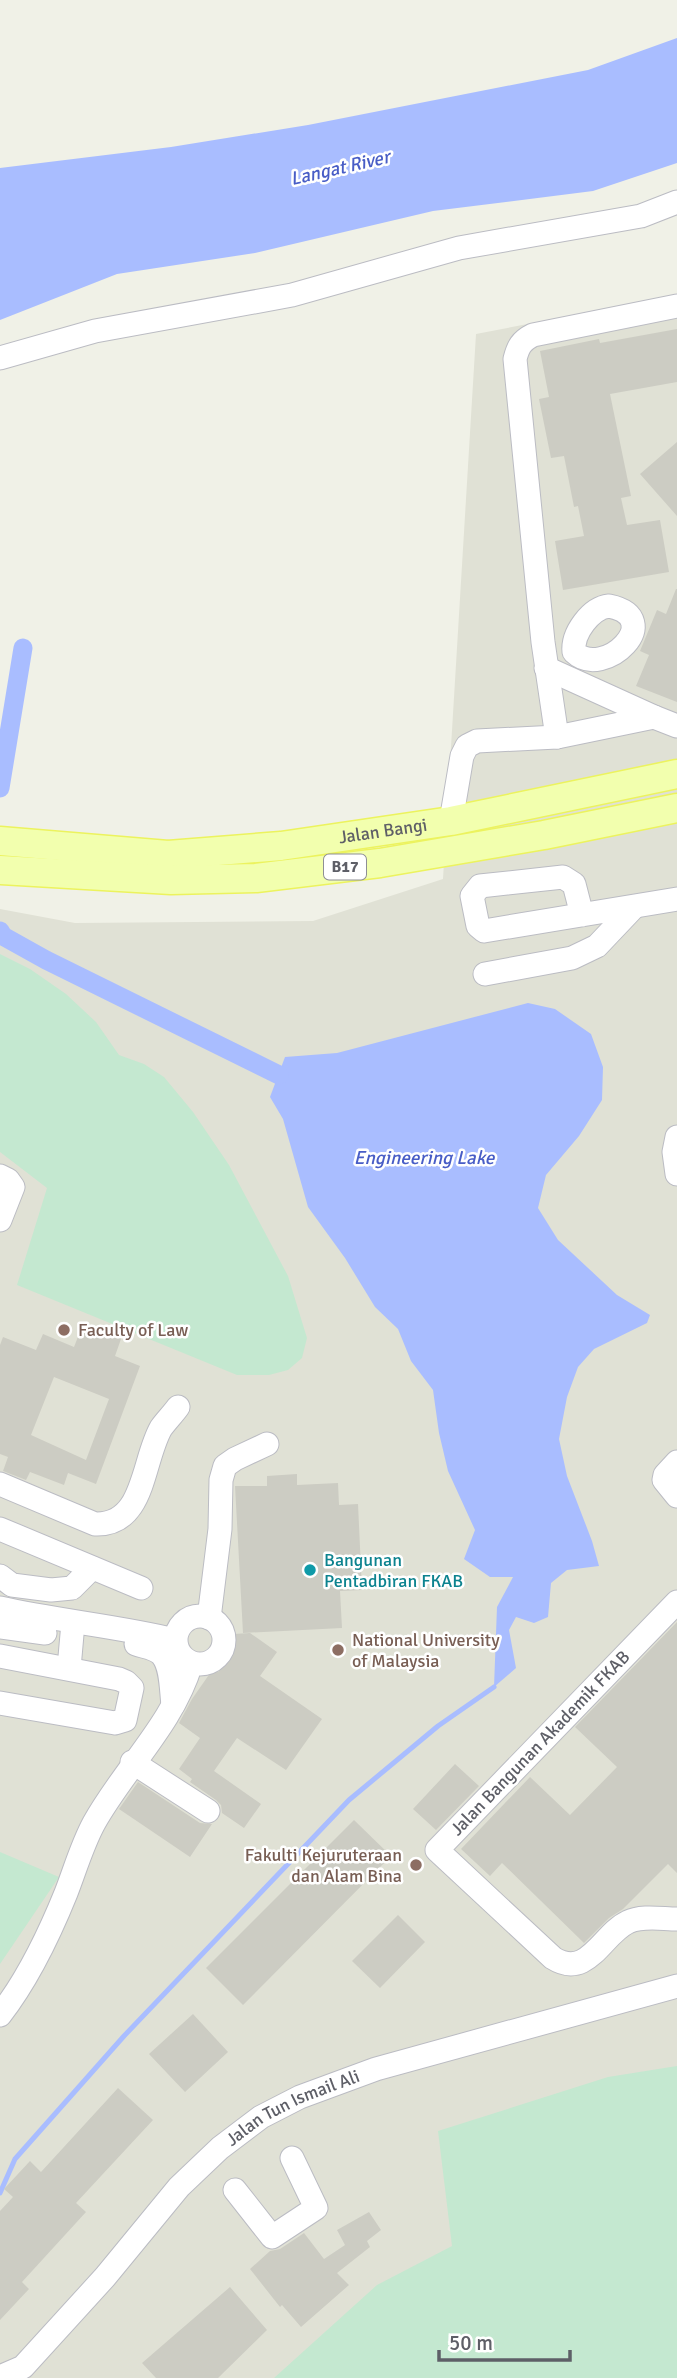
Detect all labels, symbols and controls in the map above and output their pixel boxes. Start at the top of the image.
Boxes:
water label: Langat River [288,144,395,191]
street label: Jalan Bangi [337,814,429,848]
road number: B17 [324,854,366,880]
water label: Engineering Lake [354,1146,496,1170]
place label: Faculty of Law [78,1319,188,1341]
marker: Faculty of Law [56,1322,72,1338]
place label: Bangunan Pentadbiran FKAB [324,1549,463,1592]
marker: Bangunan Pentadbiran FKAB [302,1562,318,1578]
place label: National University of Malaysia [352,1629,500,1672]
marker: National University of Malaysia [330,1642,346,1658]
street label: Jalan Bangunan Akademik FKAB [446,1646,634,1840]
place label: Fakulti Kejuruteraan dan Alam Bina [245,1844,402,1887]
marker: Fakulti Kejuruteraan dan Alam Bina [408,1857,424,1873]
street label: Jalan Tun Ismail Ali [221,2065,363,2151]
scale bar [439,2318,570,2362]
text: 50 m [449,2330,493,2356]

